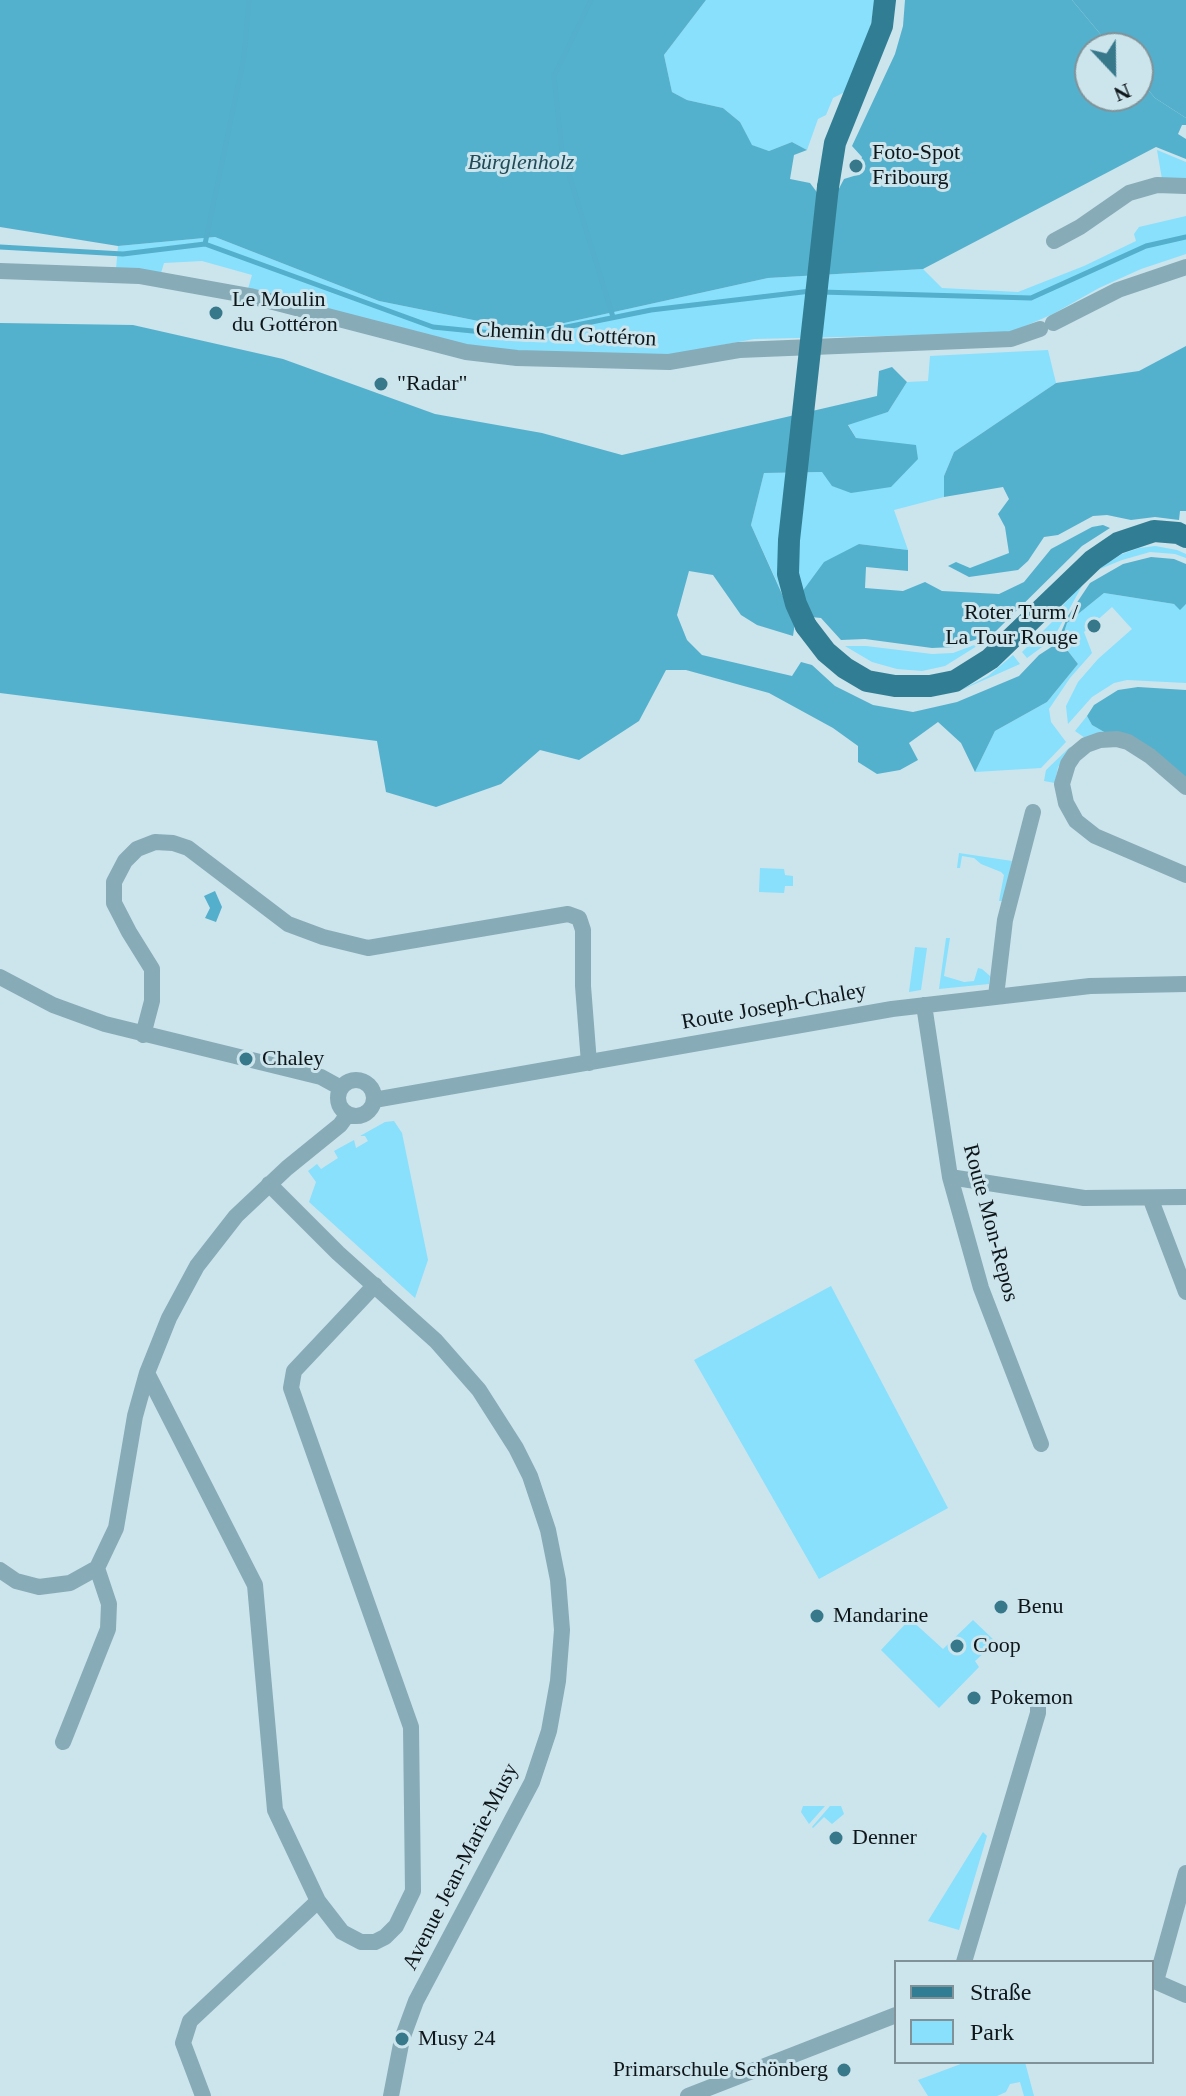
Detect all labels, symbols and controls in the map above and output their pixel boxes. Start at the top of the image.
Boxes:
north arrow [1074,32,1154,112]
text: N [1110,78,1134,107]
place label: Foto-Spot Fribourg [872,140,960,192]
park label: Bürglenholz [468,150,574,176]
marker: Foto-Spot Fribourg [847,157,865,175]
place label: Le Moulin du Gottéron [232,287,338,338]
marker: Le Moulin du Gottéron [207,304,225,322]
street label: Chemin du Gottéron [475,317,657,353]
place label: "Radar" [397,371,467,397]
marker: "Radar" [372,375,390,393]
place label: Roter Turm / La Tour Rouge [945,600,1078,652]
marker: Roter Turm / La Tour Rouge [1085,617,1103,635]
street label: Route Joseph-Chaley [679,978,869,1036]
place label: Chaley [262,1046,324,1072]
marker: Chaley [237,1050,255,1068]
street label: Route Mon-Repos [956,1141,1024,1305]
place label: Benu [1017,1594,1063,1620]
marker: Benu [992,1598,1010,1616]
place label: Mandarine [833,1603,928,1629]
marker: Mandarine [808,1607,826,1625]
place label: Coop [973,1633,1021,1659]
marker: Coop [948,1637,966,1655]
place label: Pokemon [990,1685,1073,1711]
marker: Pokemon [965,1689,983,1707]
street label: Avenue Jean-Marie-Musy [397,1759,525,1975]
place label: Denner [852,1825,917,1851]
marker: Denner [827,1829,845,1847]
legend [894,1960,1154,2064]
text: Straße [970,1979,1031,2005]
text: Park [970,2019,1014,2045]
place label: Musy 24 [418,2026,496,2052]
marker: Musy 24 [393,2030,411,2048]
place label: Primarschule Schönberg [613,2057,828,2083]
marker: Primarschule Schönberg [835,2061,853,2079]

